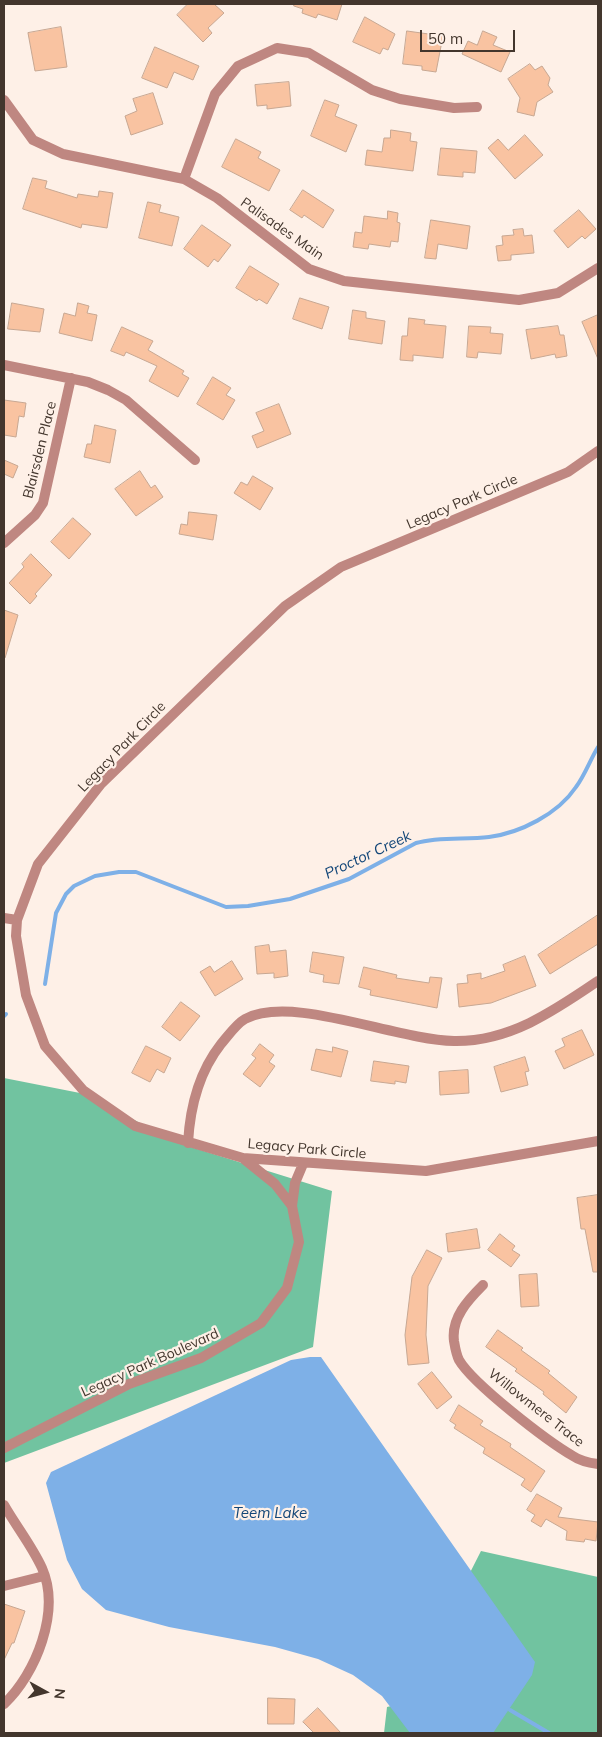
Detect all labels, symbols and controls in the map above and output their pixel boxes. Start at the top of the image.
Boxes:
scale bar [422,20,517,52]
text: 50 m [428,29,463,48]
street label: Palisades Main [237,194,327,264]
street label: Blairsden Place [20,400,60,500]
street label: Legacy Park Circle [404,471,520,533]
street label: Legacy Park Circle [75,698,169,796]
water label: Proctor Creek [322,827,414,883]
street label: Legacy Park Circle [247,1135,367,1163]
street label: Legacy Park Boulevard [79,1325,221,1401]
street label: Willowmere Trace [485,1365,587,1451]
water label: Teem Lake [233,1504,307,1522]
north arrow [20,1667,70,1717]
text: N [50,1687,69,1700]

